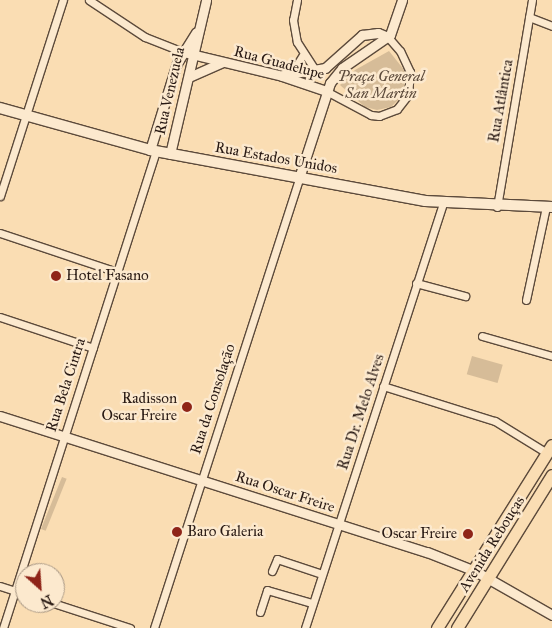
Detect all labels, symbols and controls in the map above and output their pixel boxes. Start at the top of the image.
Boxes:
street label: Rua Guadelupe [232,42,326,84]
street label: Rua Venezuela [151,45,189,137]
street label: Rua Atlântica [485,58,517,144]
park label: Praça General San Martin [338,67,424,102]
street label: Rua Estados Unidos [213,138,339,178]
place label: Hotel Fasano [66,267,149,285]
marker: Hotel Fasano [50,270,62,282]
street label: Rua Bela Cintra [42,336,90,434]
street label: Rua da Consolação [187,342,239,456]
street label: Rua Dr. Melo Alves [334,352,388,472]
place label: Radisson Oscar Freire [101,389,177,424]
marker: Radisson Oscar Freire [181,401,193,413]
street label: Rua Oscar Freire [233,467,337,517]
street label: Avenida Rebouças [455,493,529,595]
place label: Baro Galeria [187,523,263,541]
place label: Oscar Freire [381,525,457,543]
marker: Baro Galeria [171,526,183,538]
marker: Oscar Freire [461,527,475,541]
north arrow [15,563,65,613]
text: N [37,591,55,611]

